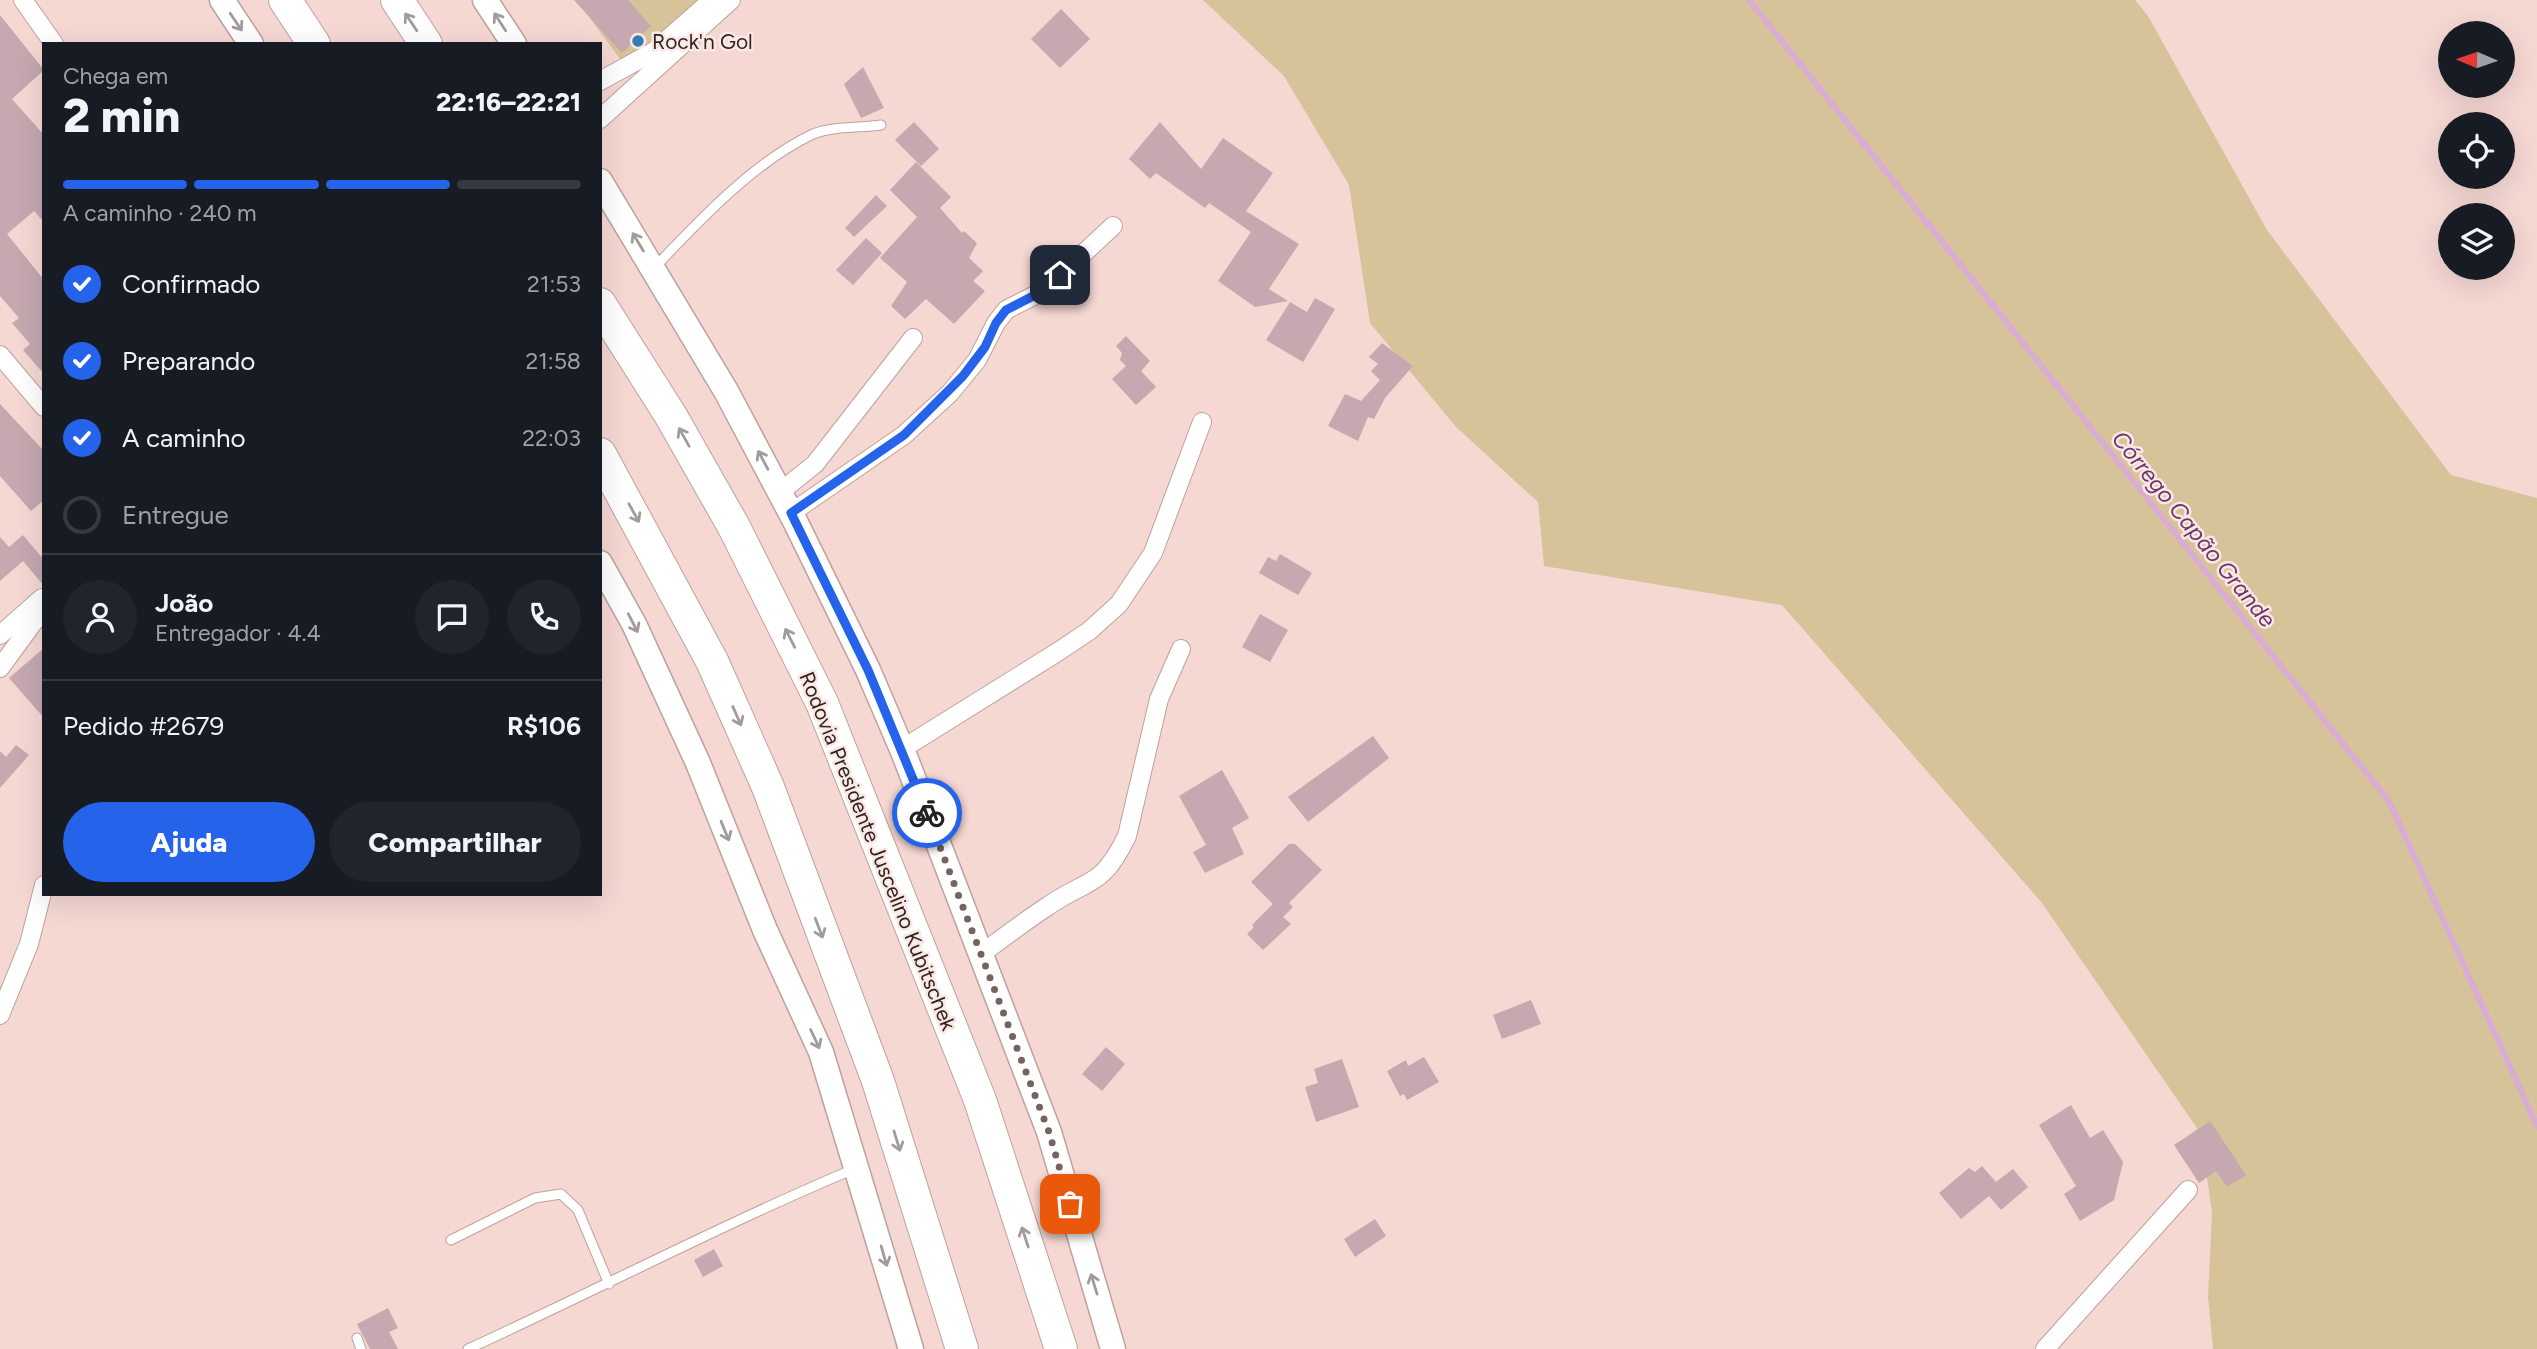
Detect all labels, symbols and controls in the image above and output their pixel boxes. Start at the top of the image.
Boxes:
one-way arrow [229,12,244,31]
one-way arrow [404,13,419,32]
one-way arrow [492,13,507,32]
north arrow [2438,21,2515,98]
map controls [2438,21,2515,280]
place label: Rock'n Gol [652,29,753,54]
marker: Rock'n Gol [630,33,646,49]
text: Chega em [63,62,168,90]
text: 22:16–22:21 [436,86,581,118]
text: 2 min [63,88,180,144]
button: locate [2438,112,2515,189]
text: A caminho · 240 m [63,199,257,227]
button: layers [2438,203,2515,280]
one-way arrow [630,232,644,252]
pin [1030,245,1090,305]
icon: home [1041,256,1079,294]
icon: check [63,265,101,303]
text: Confirmado [122,268,260,300]
text: 21:53 [527,270,581,298]
icon: check [63,342,101,380]
text: Preparando [122,345,255,377]
text: 21:58 [525,347,581,375]
icon: check [63,419,101,457]
text: A caminho [122,422,246,454]
text: 22:03 [522,424,581,452]
water label: Córrego Capão Grande [2106,425,2282,633]
one-way arrow [677,428,691,448]
one-way arrow [756,450,769,471]
text: Entregue [122,499,229,531]
one-way arrow [627,502,641,522]
button: person [63,580,137,654]
button: chat [415,580,489,654]
button: phone [507,580,581,654]
text: João [155,587,213,619]
one-way arrow [627,612,640,633]
text: Entregador · 4.4 [155,619,321,647]
one-way arrow [782,628,796,649]
street label: Rodovia Presidente Juscelino Kubitschek [794,668,962,1035]
one-way arrow [731,705,744,726]
text: Pedido #2679 [63,710,224,742]
text: R$106 [507,710,581,742]
courier [892,778,962,848]
icon: bike [908,794,946,832]
button: Ajuda [63,802,315,882]
button: Compartilhar [329,802,581,882]
one-way arrow [720,819,733,841]
one-way arrow [814,916,827,938]
one-way arrow [809,1028,822,1050]
one-way arrow [892,1130,905,1152]
pin [1040,1174,1100,1234]
icon: bag [1051,1185,1089,1223]
one-way arrow [1017,1227,1030,1249]
one-way arrow [879,1245,892,1267]
one-way arrow [1086,1273,1099,1295]

